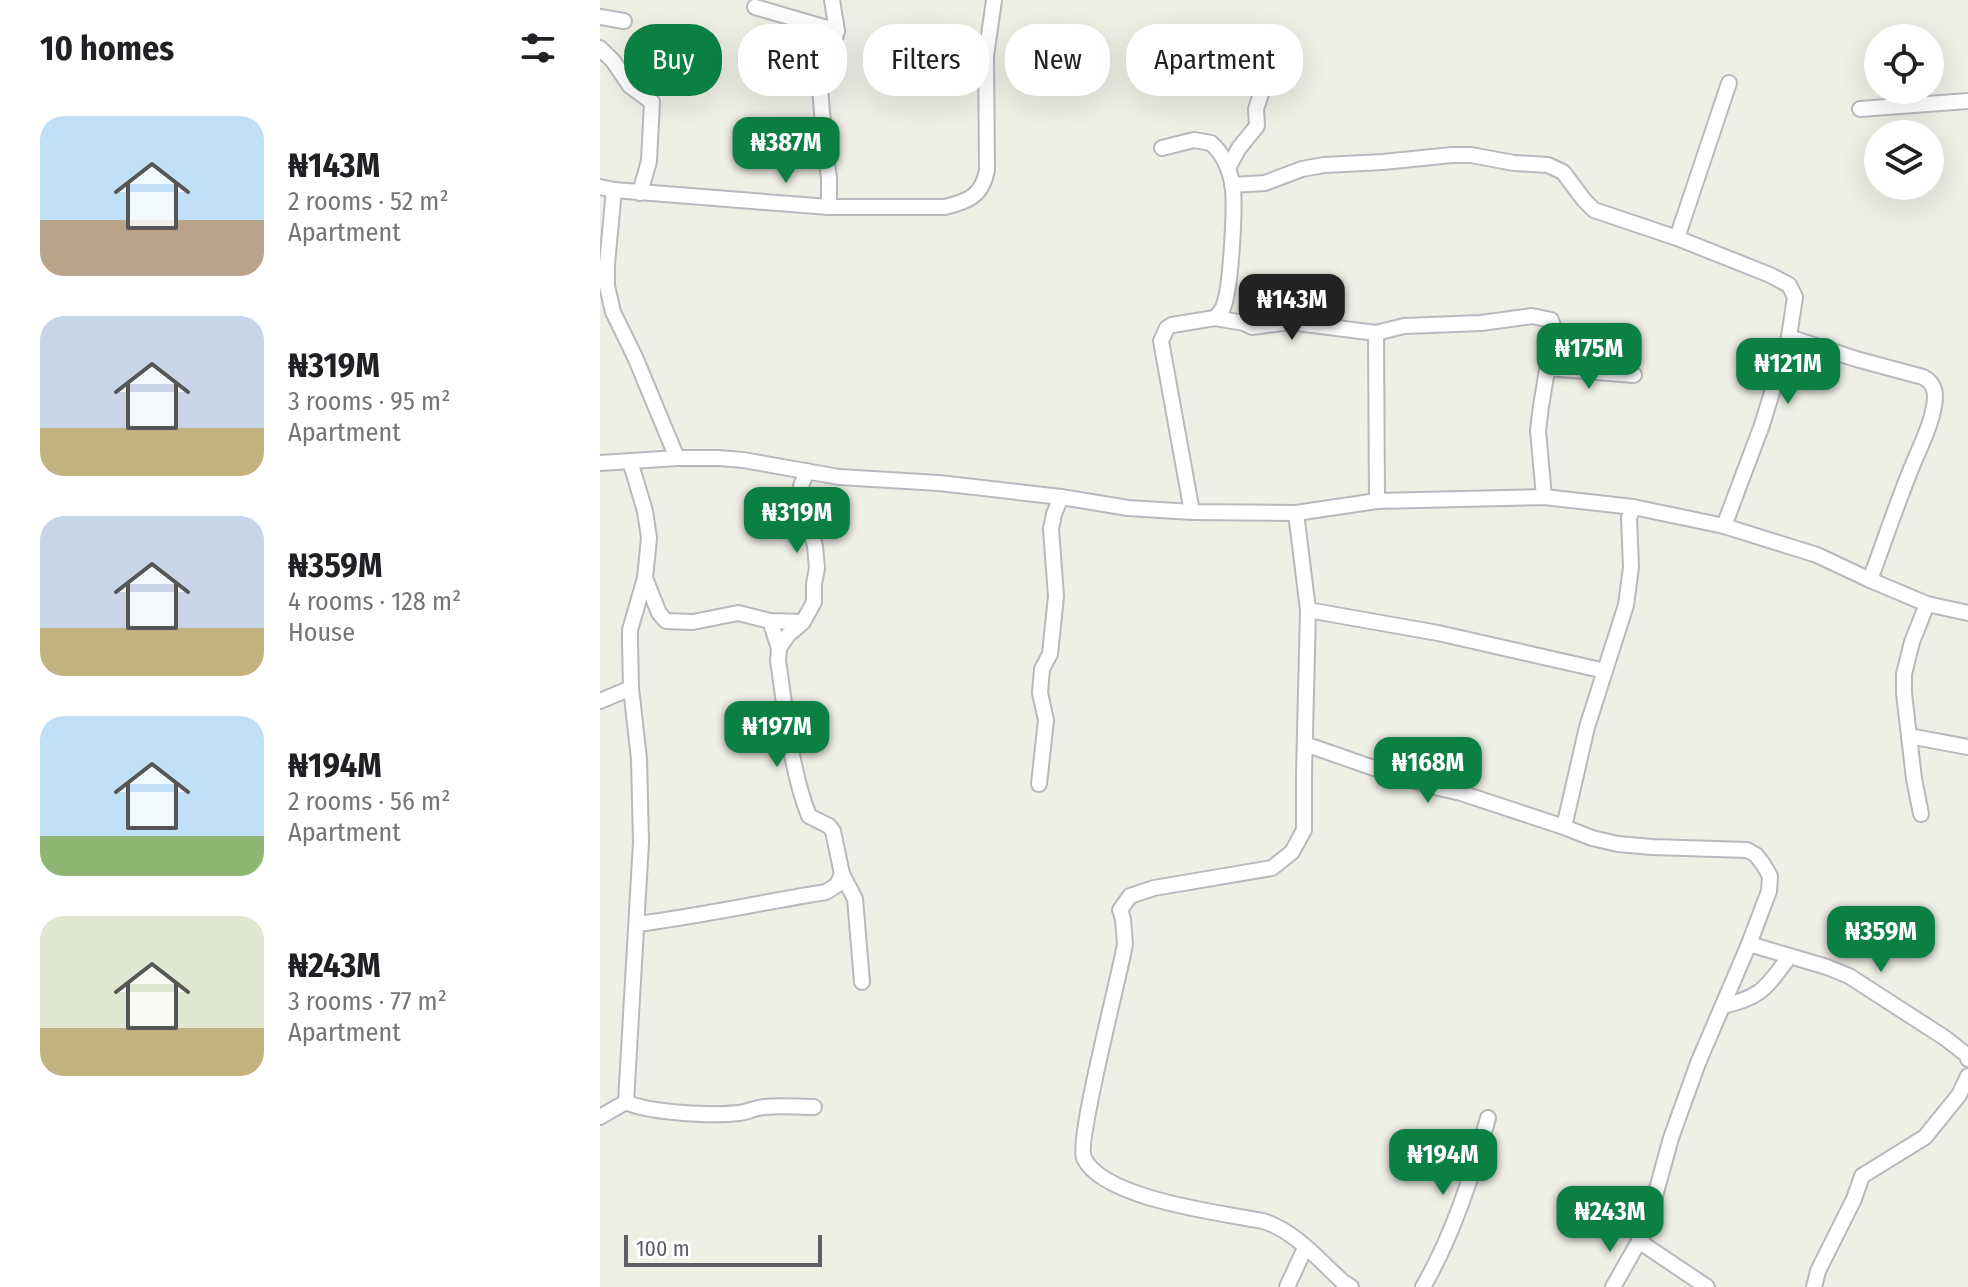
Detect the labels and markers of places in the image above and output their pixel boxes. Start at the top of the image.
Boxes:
pin: ₦387M [730,117,842,185]
pin: ₦143M [1236,274,1348,342]
pin: ₦175M [1533,323,1645,391]
pin: ₦121M [1732,338,1844,406]
pin: ₦319M [741,487,853,555]
pin: ₦197M [721,701,833,769]
pin: ₦168M [1372,737,1484,805]
pin: ₦359M [1825,906,1937,974]
pin: ₦194M [1387,1129,1499,1197]
pin: ₦243M [1554,1186,1666,1254]

